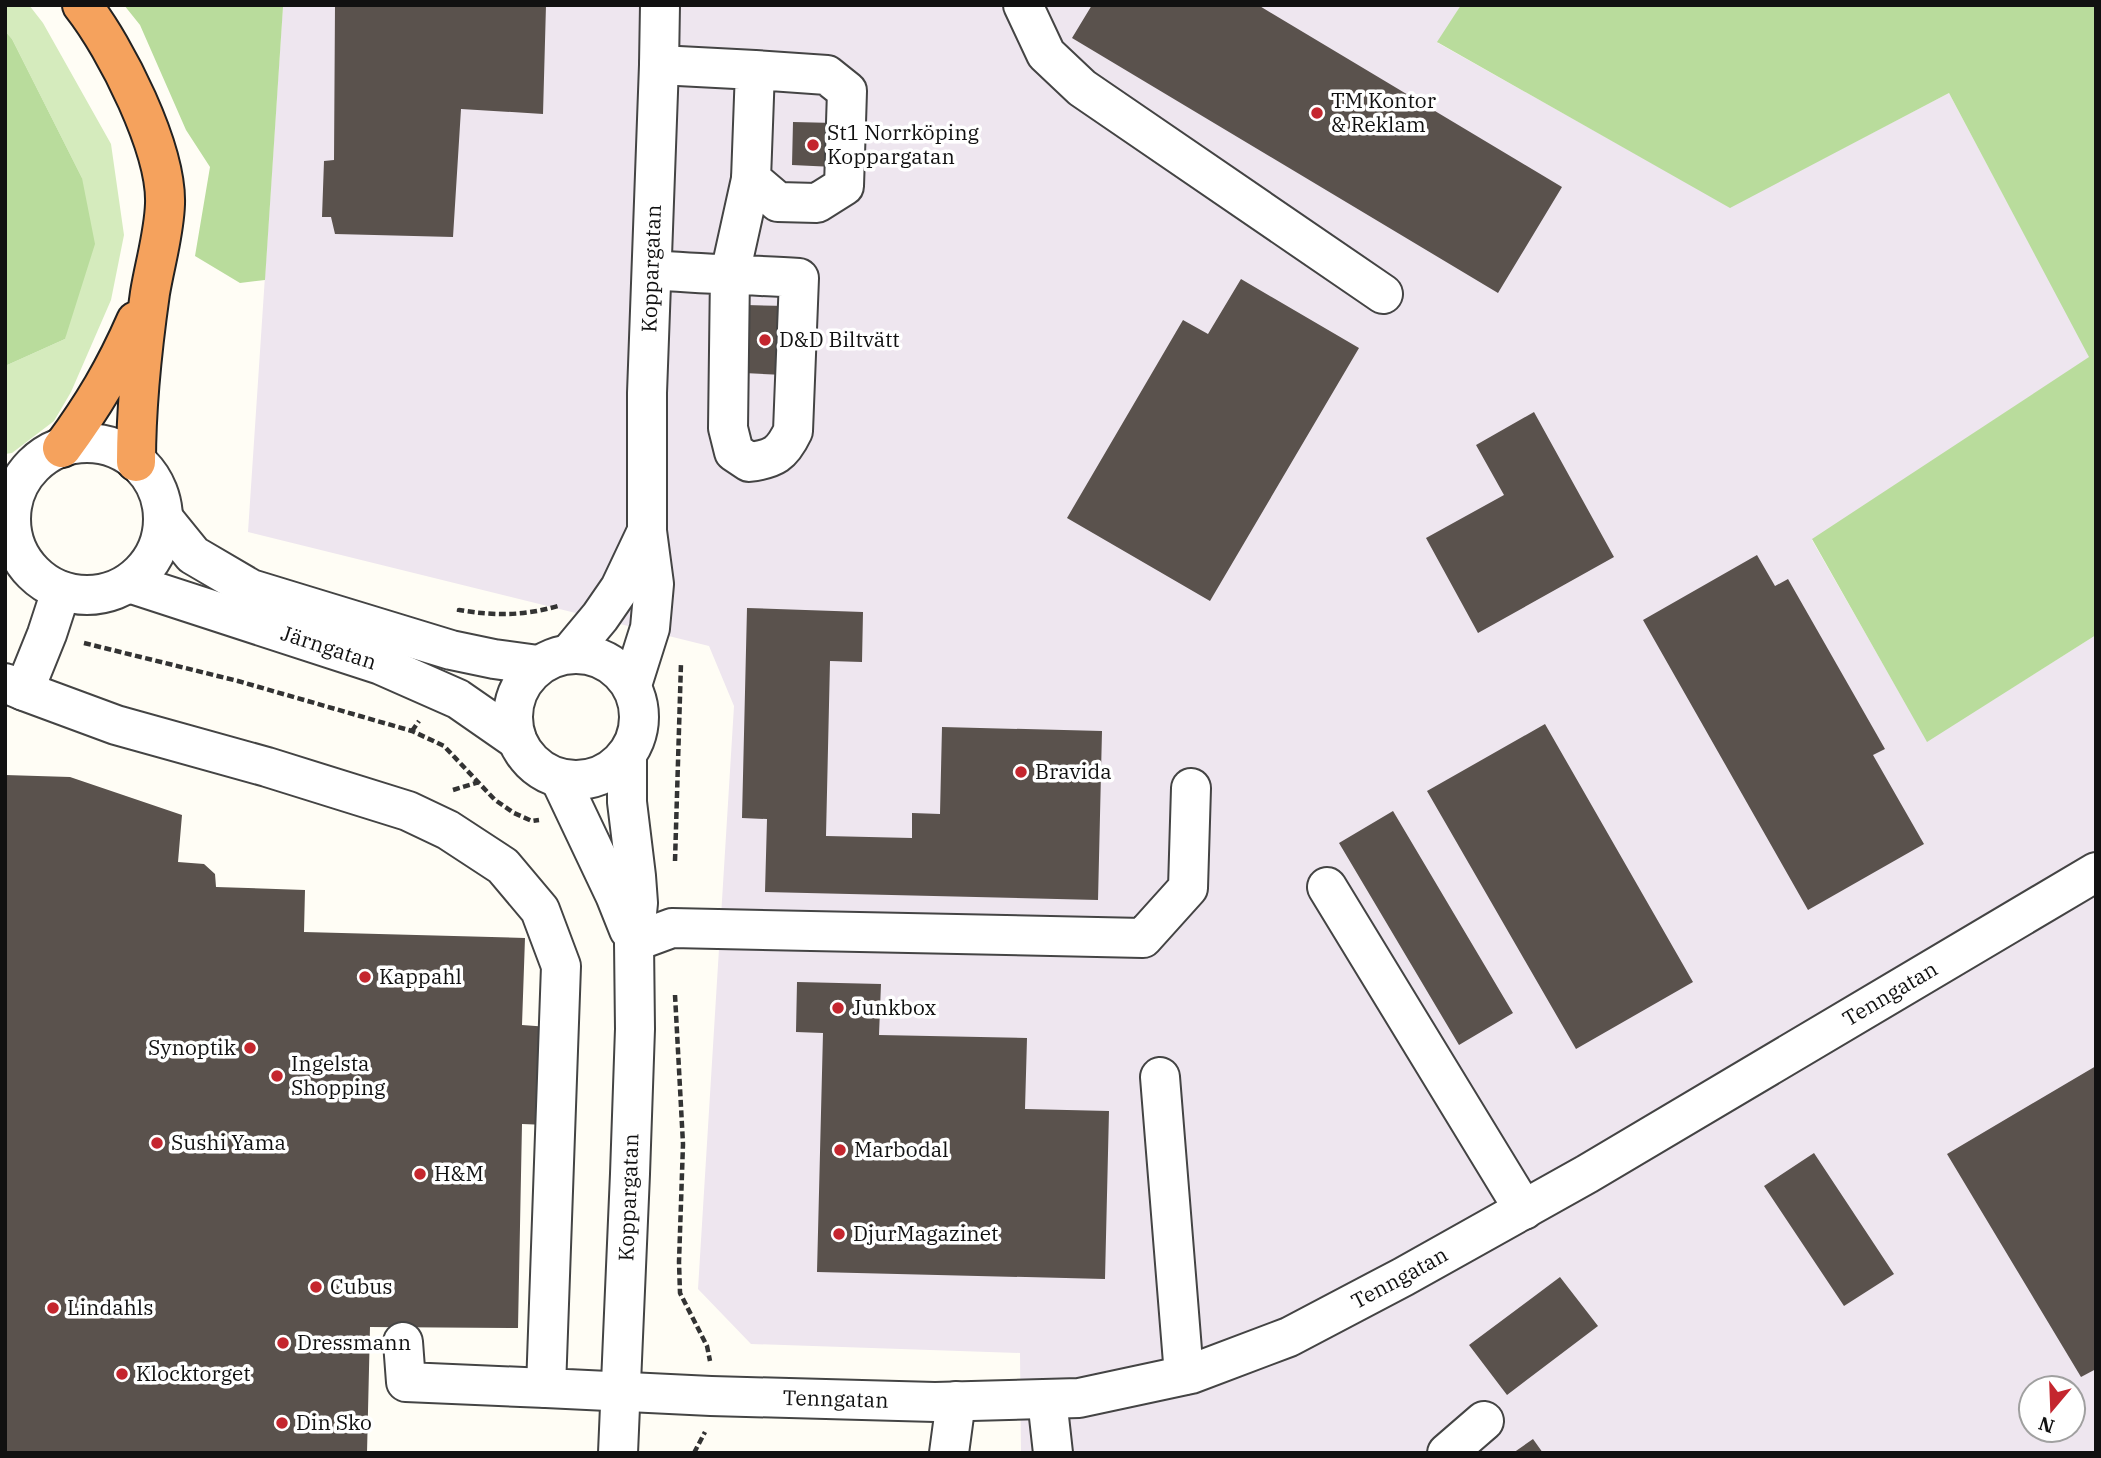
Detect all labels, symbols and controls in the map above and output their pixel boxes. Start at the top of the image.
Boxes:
place label: TM Kontor & Reklam [1331,86,1437,138]
marker: TM Kontor & Reklam [1309,105,1325,121]
place label: St1 Norrköping Koppargatan [827,118,980,170]
marker: St1 Norrköping Koppargatan [805,137,821,153]
street label: Koppargatan [634,204,667,333]
place label: D&D Biltvätt [779,325,900,353]
marker: D&D Biltvätt [757,332,773,348]
street label: Järngatan [278,618,380,676]
place label: Bravida [1035,757,1112,785]
marker: Bravida [1013,764,1029,780]
street label: Tenngatan [1837,954,1942,1032]
place label: Kappahl [379,962,462,990]
marker: Kappahl [357,969,373,985]
place label: Junkbox [852,993,936,1021]
marker: Junkbox [830,1000,846,1016]
place label: Synoptik [148,1033,237,1061]
marker: Synoptik [242,1040,258,1056]
place label: Ingelsta Shopping [291,1049,386,1101]
marker: Ingelsta Shopping [269,1068,285,1084]
place label: Sushi Yama [171,1128,286,1156]
street label: Koppargatan [611,1133,644,1262]
marker: Sushi Yama [149,1135,165,1151]
place label: Marbodal [854,1135,948,1163]
marker: Marbodal [832,1142,848,1158]
place label: H&M [434,1159,484,1187]
marker: H&M [412,1166,428,1182]
place label: DjurMagazinet [853,1219,998,1247]
marker: DjurMagazinet [831,1226,847,1242]
street label: Tenngatan [1346,1240,1452,1315]
place label: Cubus [330,1272,392,1300]
marker: Cubus [308,1279,324,1295]
place label: Lindahls [67,1293,153,1321]
marker: Lindahls [45,1300,61,1316]
place label: Dressmann [297,1328,411,1356]
marker: Dressmann [275,1335,291,1351]
place label: Klocktorget [136,1359,251,1387]
marker: Klocktorget [114,1366,130,1382]
north arrow [2017,1374,2087,1444]
street label: Tenngatan [782,1383,889,1414]
place label: Din Sko [296,1408,372,1436]
text: N [2035,1411,2057,1439]
marker: Din Sko [274,1415,290,1431]

